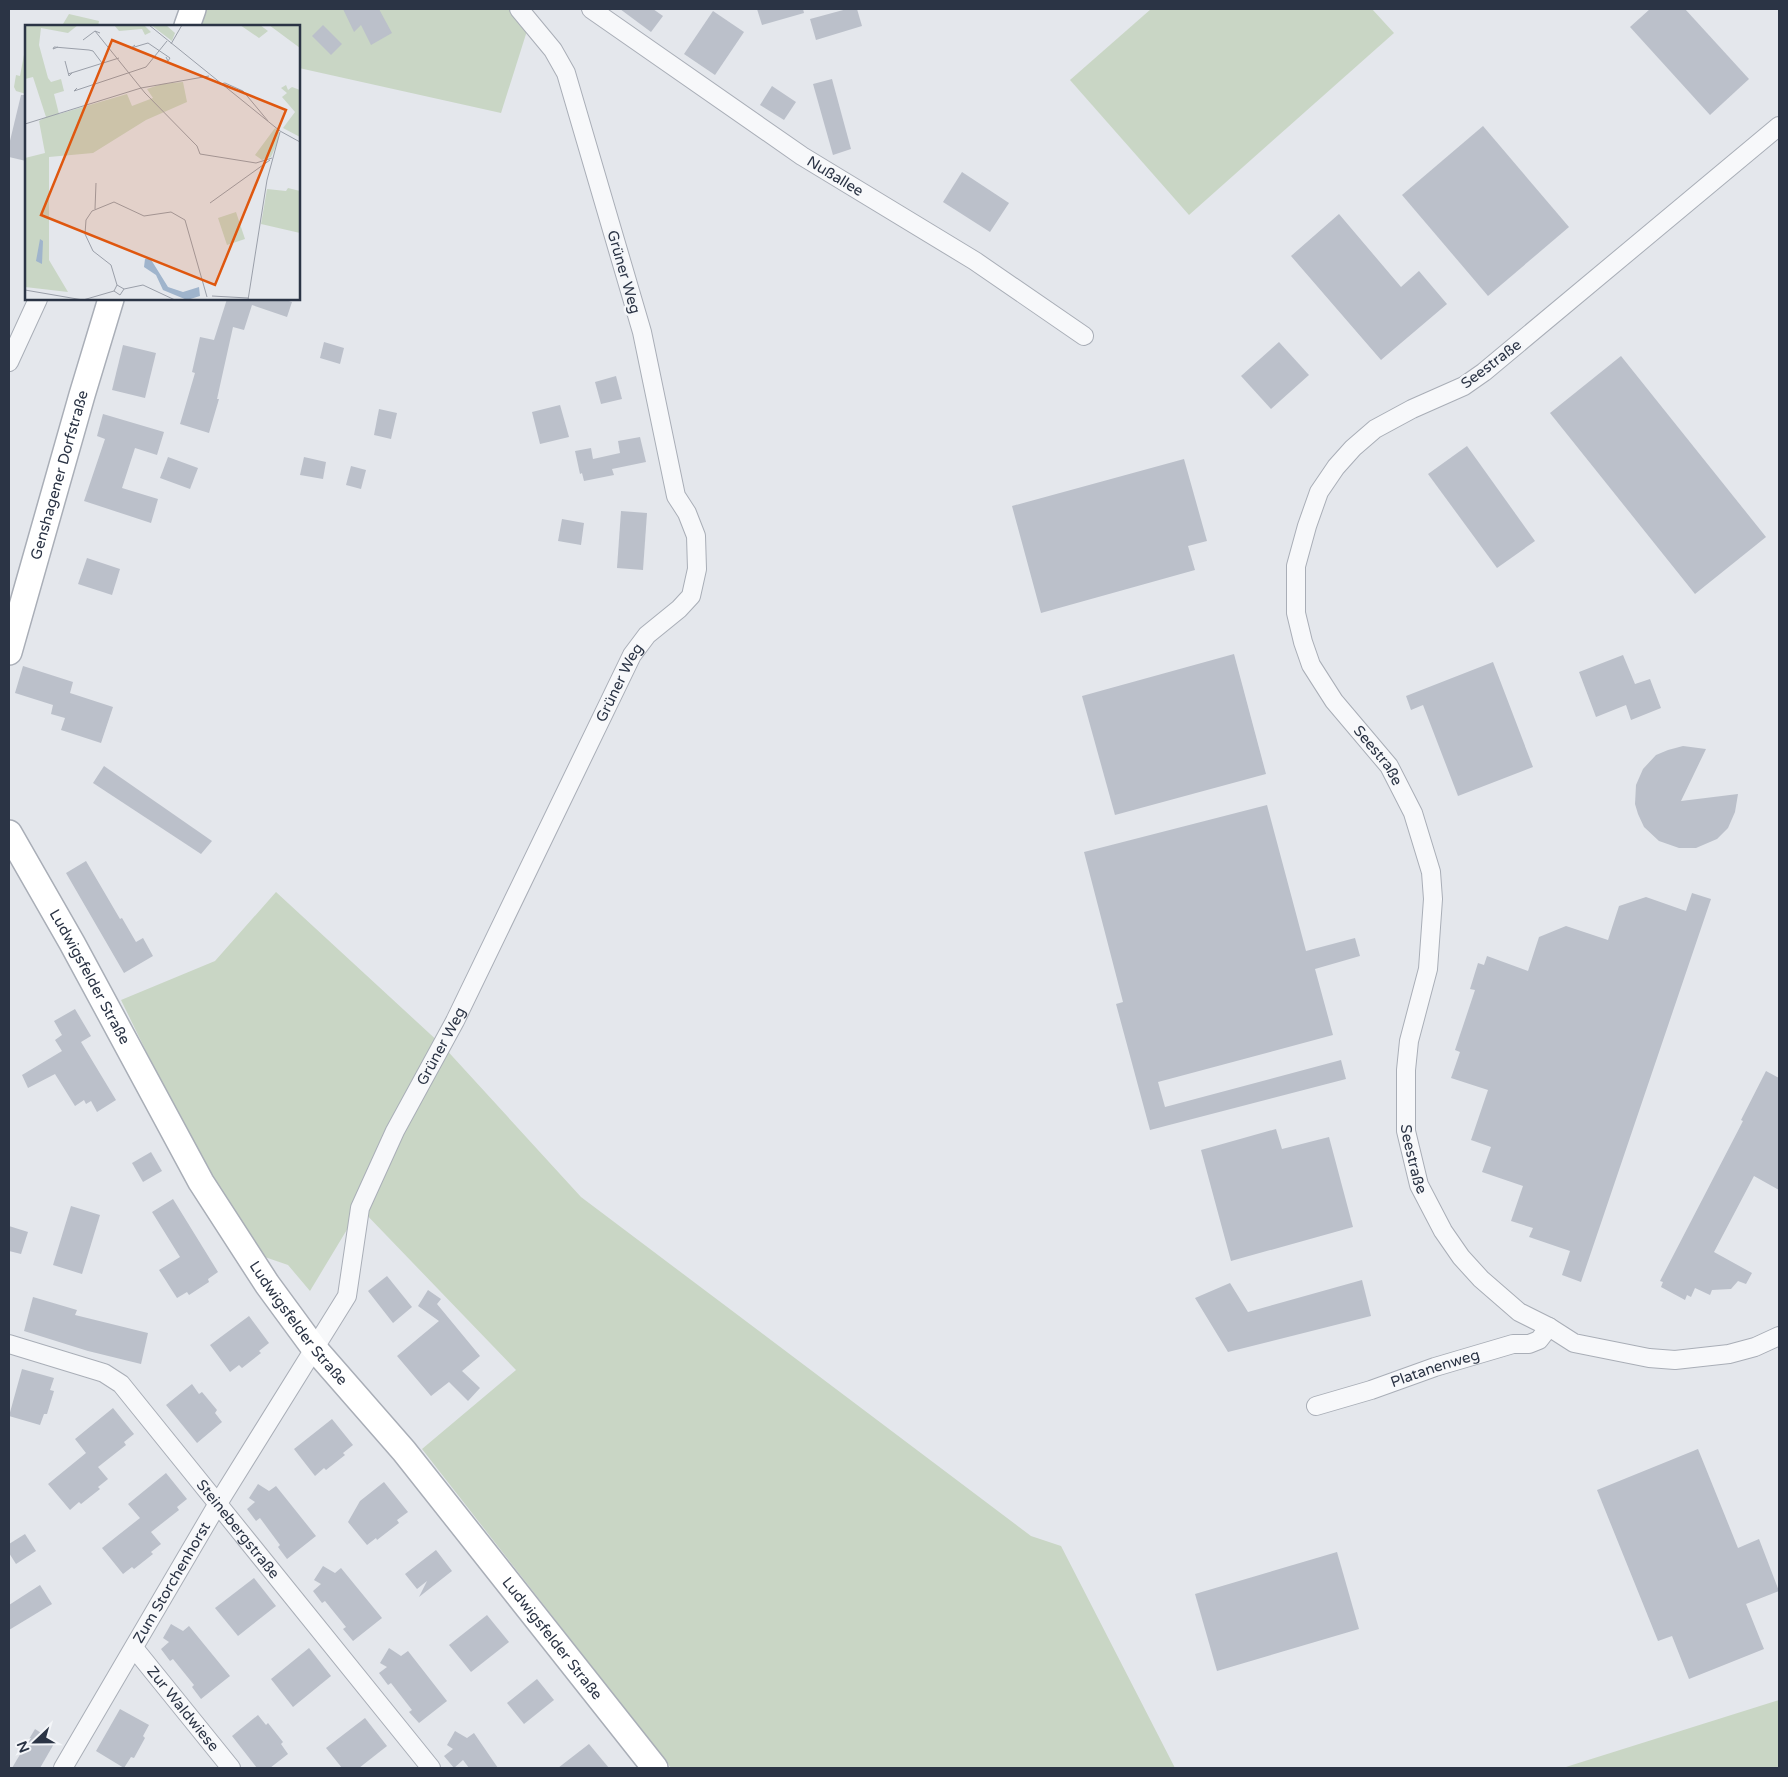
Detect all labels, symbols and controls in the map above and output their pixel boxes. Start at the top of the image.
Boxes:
inset map [25,25,300,300]
street label: Nußallee [804,152,867,200]
street label: Grüner Weg [604,228,644,316]
street label: Seestraße [1457,335,1525,393]
street label: Genshagener Dorfstraße [27,388,92,562]
street label: Grüner Weg [592,639,647,725]
street label: Seestraße [1350,722,1406,788]
street label: Ludwigsfelder Straße [46,906,134,1047]
street label: Grüner Weg [413,1004,469,1088]
street label: Seestraße [1397,1124,1431,1197]
street label: Ludwigsfelder Straße [246,1258,351,1389]
street label: Platanenweg [1388,1345,1482,1391]
street label: Steinebergstraße [193,1476,283,1582]
street label: Zum Storchenhorst [129,1518,214,1646]
street label: Ludwigsfelder Straße [498,1573,606,1703]
street label: Zur Waldwiese [143,1662,223,1755]
north arrow [10,1717,60,1767]
text: N [13,1738,33,1755]

